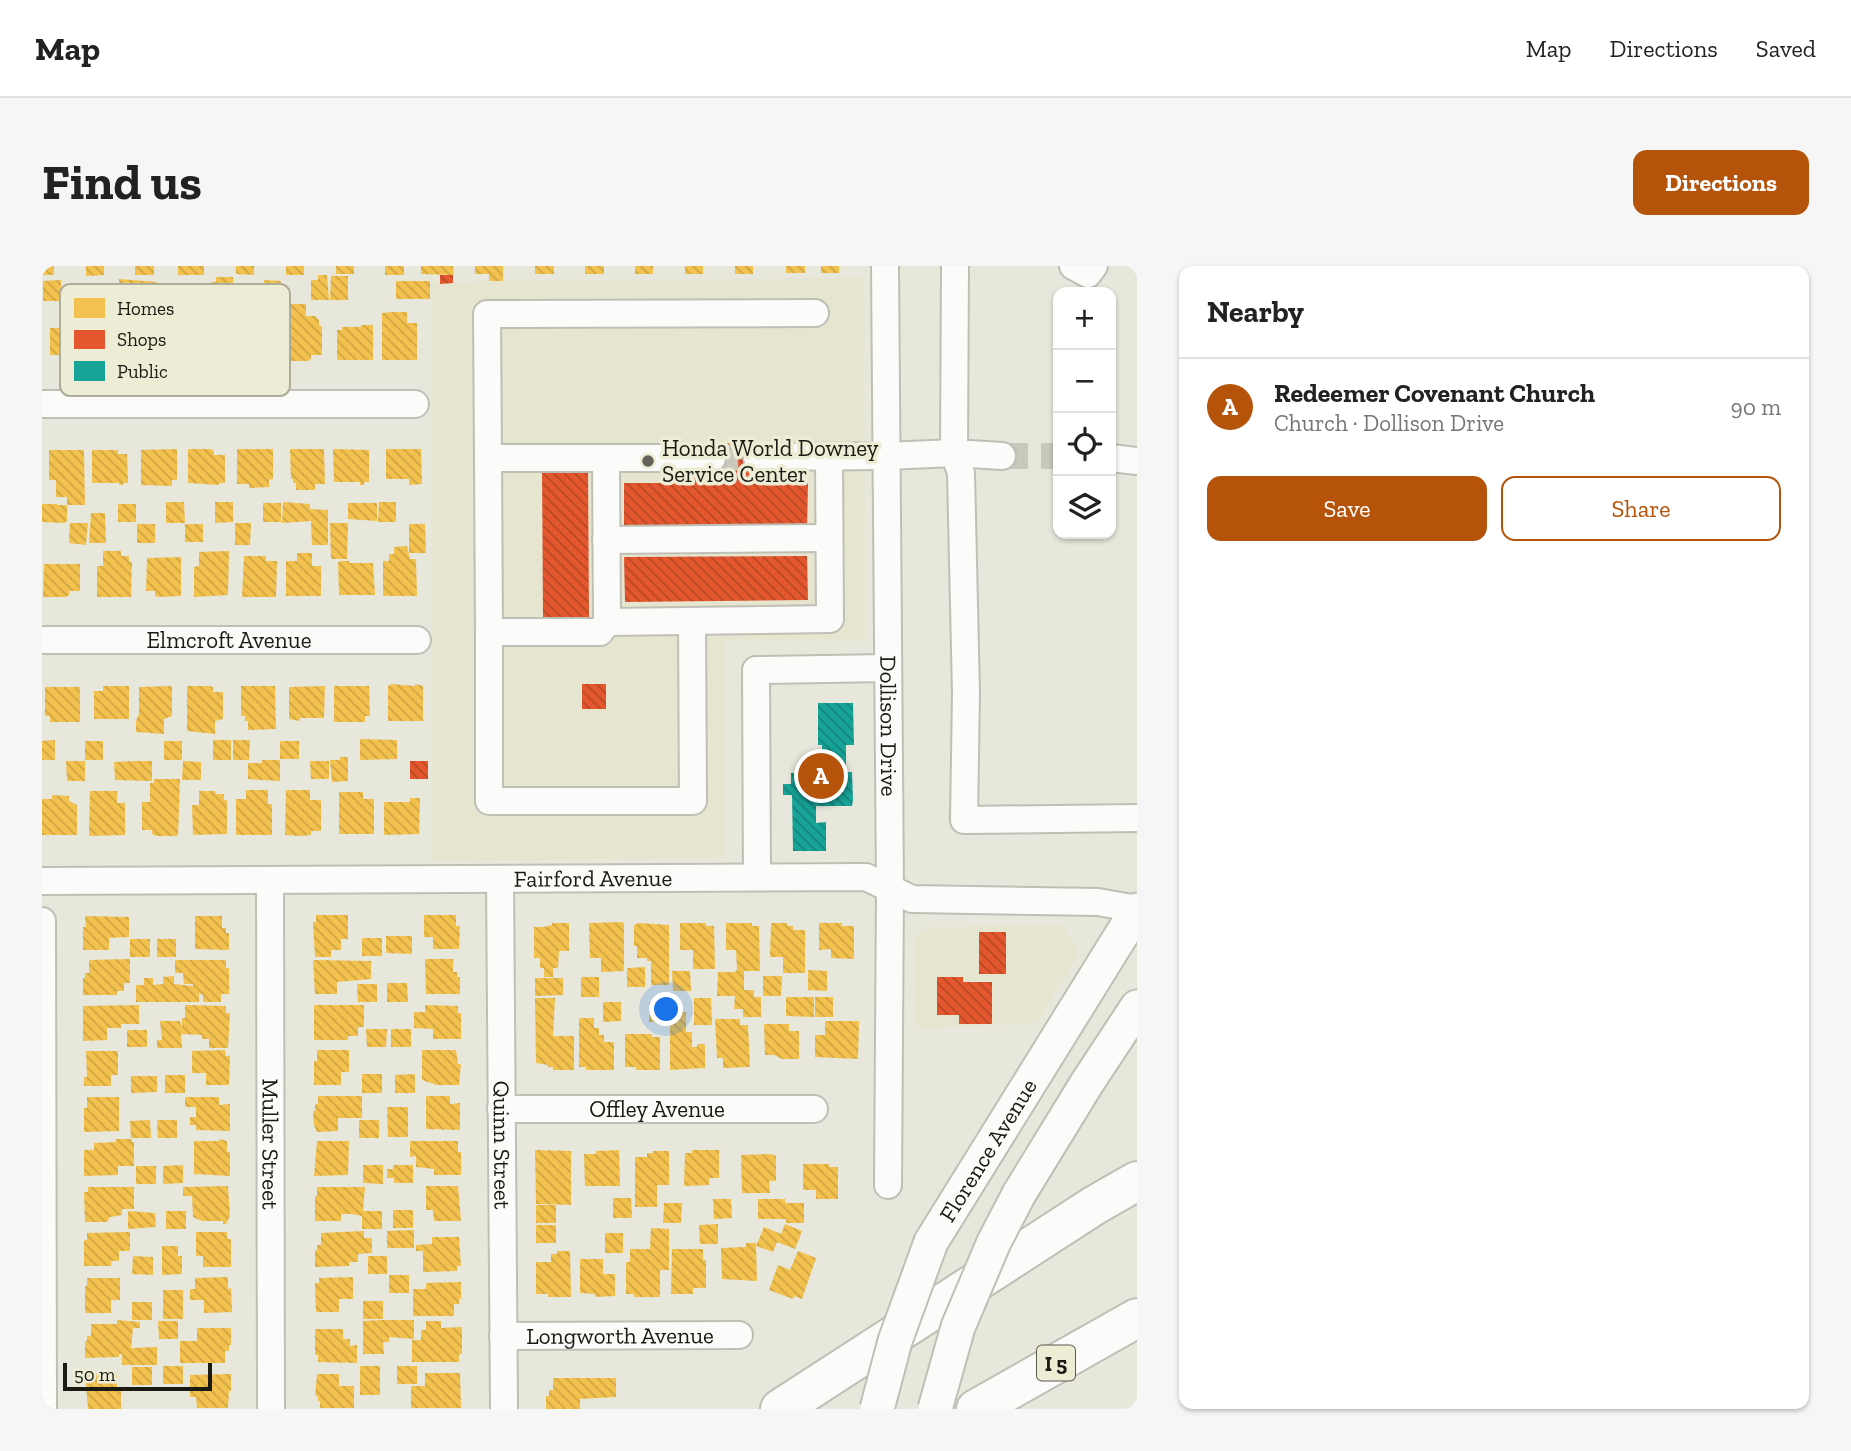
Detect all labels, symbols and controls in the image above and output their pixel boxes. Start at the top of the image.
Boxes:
text: Map [35,29,100,68]
text: Map [1526,34,1572,63]
text: Directions [1610,34,1718,63]
text: Saved [1756,34,1816,63]
button: Directions [1633,150,1809,215]
text: Find us [42,153,202,212]
legend [60,284,290,396]
map controls [1053,287,1116,539]
button: + [1053,287,1116,350]
text: Nearby [1207,294,1304,330]
text: Homes [117,297,174,320]
text: Shops [117,328,166,351]
button: − [1053,350,1116,413]
text: Public [117,360,168,383]
text: Redeemer Covenant Church [1274,377,1595,409]
text: A [1222,393,1238,421]
text: 90 m [1730,393,1781,421]
text: Church · Dollison Drive [1274,409,1504,437]
button: locate [1053,413,1116,476]
place label: Honda World Downey Service Center [662,434,879,488]
marker: Honda World Downey Service Center [640,453,656,469]
button: layers [1053,476,1116,539]
button: Save [1207,476,1487,541]
button: Share [1501,476,1781,541]
street label: Elmcroft Avenue [147,626,311,654]
street label: Dollison Drive [874,655,903,797]
pin: A [798,750,844,802]
street label: Fairford Avenue [514,864,672,893]
your location [649,992,683,1026]
street label: Florence Avenue [933,1073,1043,1227]
street label: Muller Street [256,1078,285,1210]
street label: Quinn Street [488,1081,516,1210]
street label: Offley Avenue [589,1095,725,1123]
street label: Longworth Avenue [526,1321,714,1350]
road number: I 5 [1037,1346,1075,1380]
scale bar [63,1360,212,1392]
text: 50 m [74,1363,115,1386]

